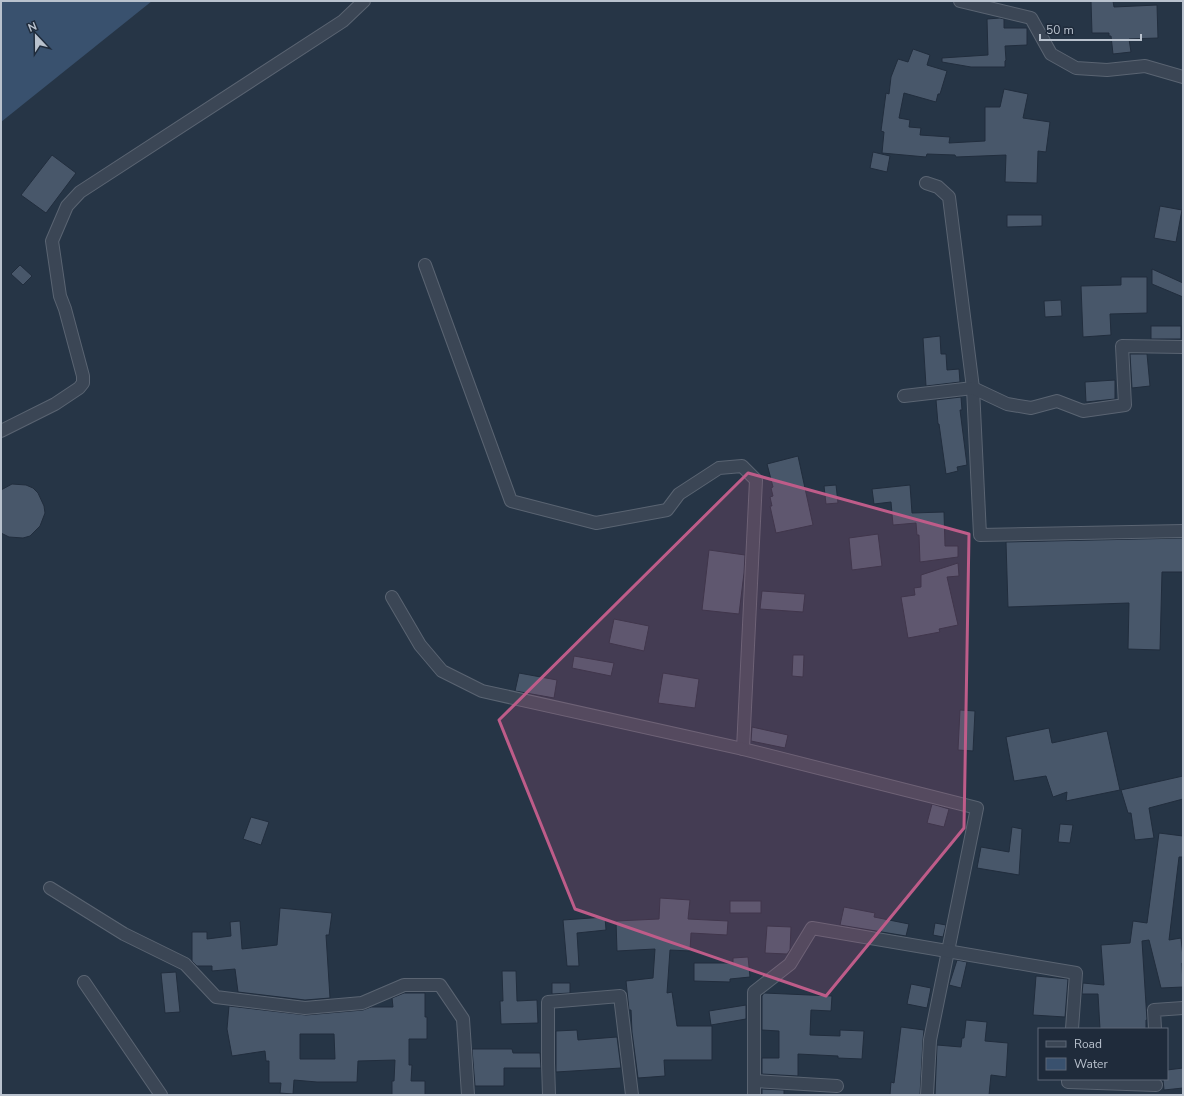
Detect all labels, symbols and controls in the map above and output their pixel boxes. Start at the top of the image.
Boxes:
north arrow [16,16,56,56]
scale bar [1040,16,1141,42]
text: N [26,19,39,36]
text: 50 m [1046,22,1074,38]
legend [1038,1028,1168,1080]
text: Road [1074,1036,1102,1052]
text: Water [1074,1056,1108,1072]

